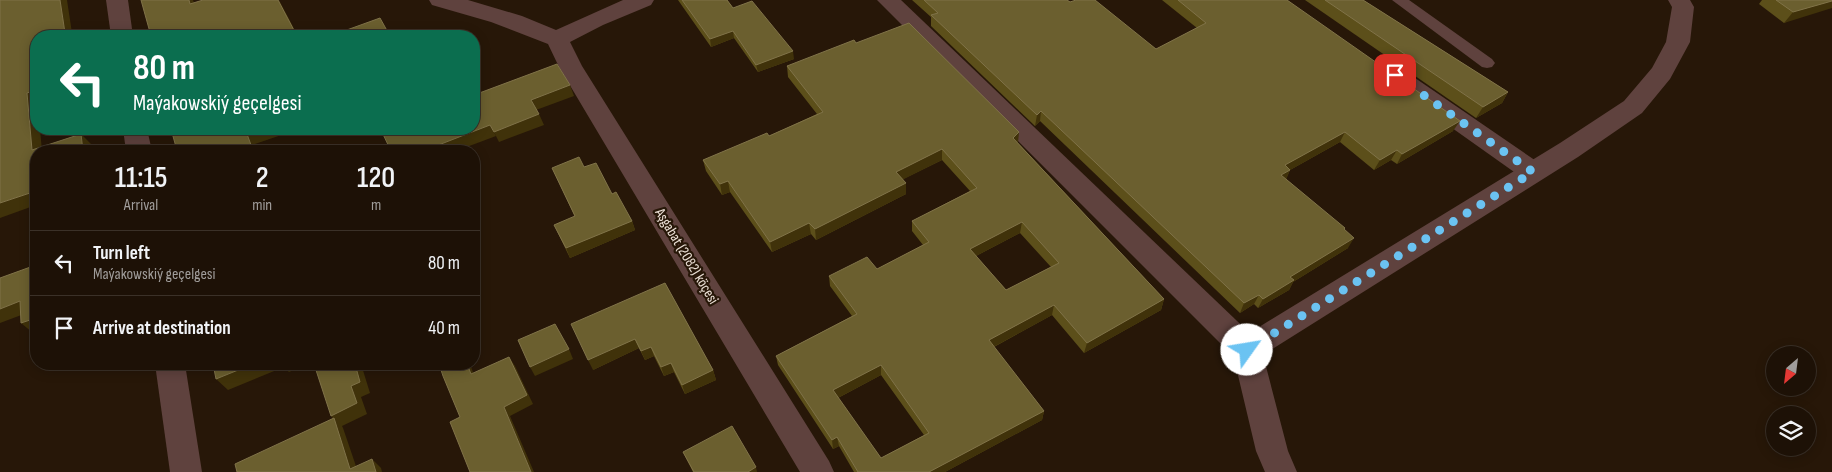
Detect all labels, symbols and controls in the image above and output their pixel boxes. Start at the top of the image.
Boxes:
text: 80 m [133,47,195,90]
icon: left [50,50,115,115]
pin [1374,54,1416,96]
icon: arrive [1381,61,1409,89]
text: Maýakowskiý geçelgesi [133,90,302,117]
text: 11:15 [115,160,167,196]
text: 2 [256,160,269,196]
text: 120 [357,160,395,196]
text: Arrival [124,196,158,215]
text: min [252,196,272,215]
text: m [371,196,381,215]
street label: Aşgabat (2082) köçesi [650,204,723,308]
text: Turn left [93,242,150,265]
icon: left [50,249,78,277]
text: 80 m [428,252,460,275]
text: Maýakowskiý geçelgesi [93,265,216,284]
icon: arrive [50,314,78,342]
text: Arrive at destination [93,317,231,340]
text: 40 m [428,317,460,340]
position arrow [1220,323,1272,375]
north arrow [1766,346,1816,396]
map controls [1766,346,1816,456]
button: layers [1766,406,1816,456]

